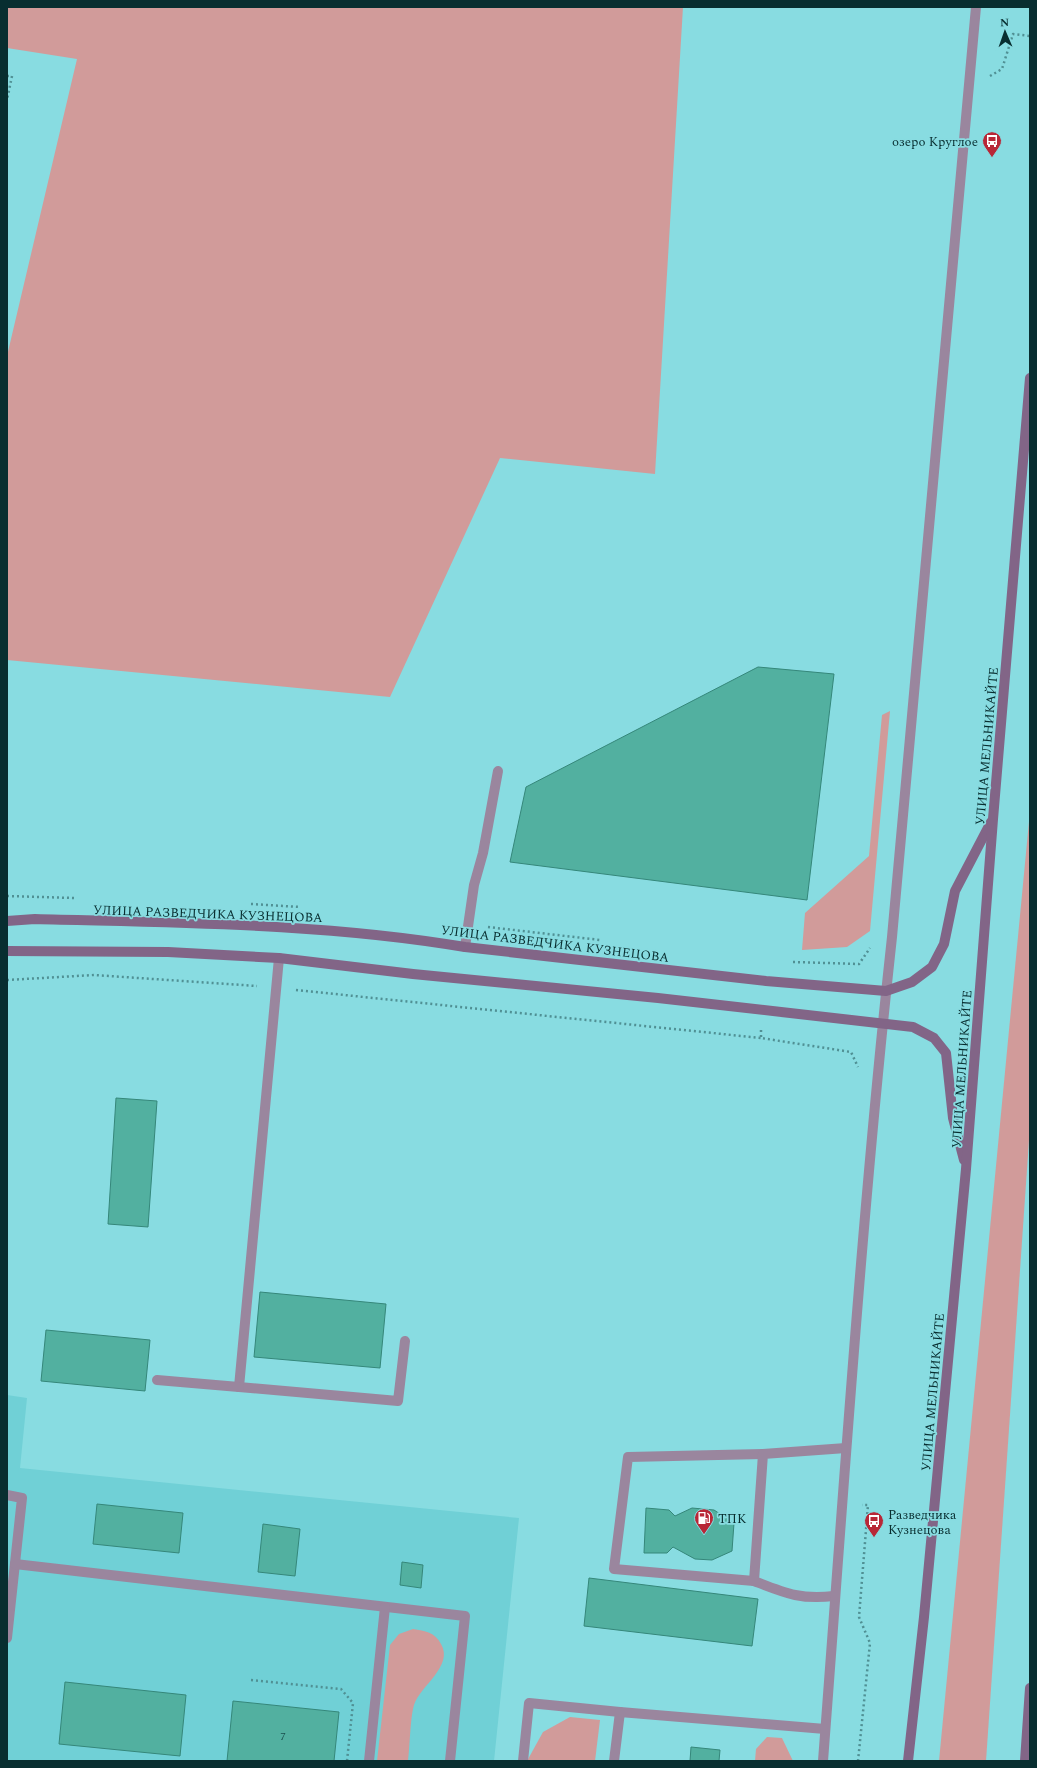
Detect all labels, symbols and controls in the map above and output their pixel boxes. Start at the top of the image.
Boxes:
north arrow [985,12,1025,52]
text: N [1000,14,1009,31]
bus stop icon: озеро Круглое [981,130,1003,158]
place label: озеро Круглое [892,132,978,152]
street label: УЛИЦА МЕЛЬНИКАЙТЕ [970,666,1004,826]
street label: УЛИЦА РАЗВЕДЧИКА КУЗНЕЦОВА [93,900,323,928]
street label: УЛИЦА РАЗВЕДЧИКА КУЗНЕЦОВА [440,920,670,968]
street label: УЛИЦА МЕЛЬНИКАЙТЕ [946,989,978,1149]
street label: УЛИЦА МЕЛЬНИКАЙТЕ [916,1312,950,1472]
place label: Разведчика Кузнецова [888,1505,957,1540]
fuel station icon: ТПК [693,1507,715,1535]
place label: ТПК [718,1509,747,1529]
bus stop icon: Разведчика Кузнецова [863,1510,885,1538]
house number: 7 [280,1728,286,1745]

